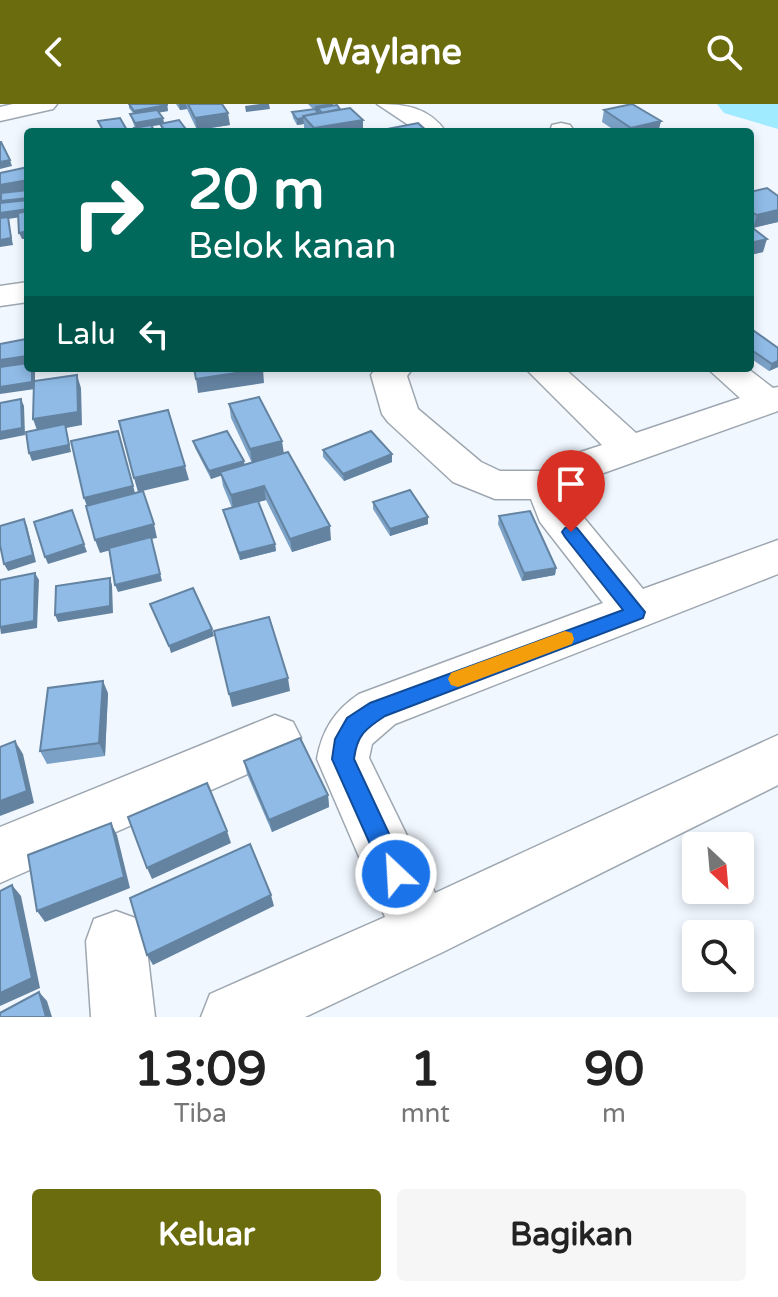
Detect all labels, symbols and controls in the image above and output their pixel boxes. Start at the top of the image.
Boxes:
icon: back [32,30,76,74]
icon: search [702,30,746,74]
text: Waylane [316,31,462,74]
text: 20 m [188,157,324,224]
icon: right [56,160,160,264]
text: Belok kanan [188,225,397,268]
icon: left [132,312,176,356]
text: Lalu [56,316,116,353]
pin [537,450,605,532]
icon: arrive [549,462,593,506]
position arrow [354,832,438,916]
north arrow [682,832,754,904]
map controls [682,832,754,992]
button: search [682,920,754,992]
text: 13:09 [134,1041,267,1099]
text: 1 [410,1041,440,1099]
text: 90 [584,1041,644,1099]
text: Tiba [174,1098,227,1129]
text: mnt [401,1098,450,1129]
text: m [602,1098,626,1129]
button: Keluar [32,1189,381,1281]
button: Bagikan [397,1189,746,1281]

